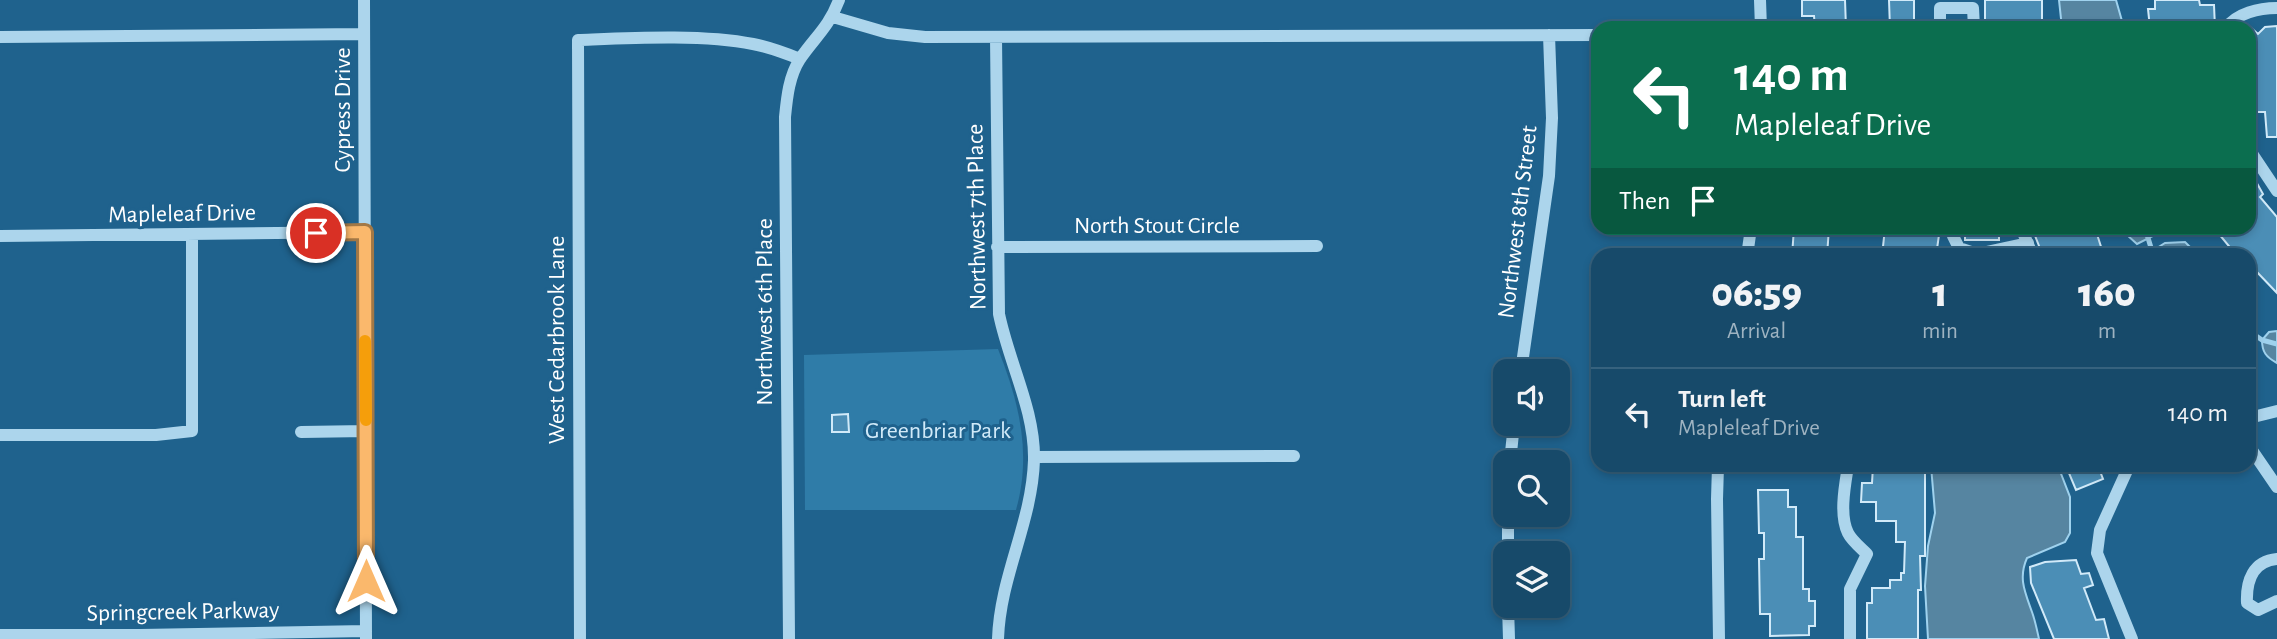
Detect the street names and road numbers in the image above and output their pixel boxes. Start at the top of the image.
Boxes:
street label: Cypress Drive [331,48,355,172]
street label: Northwest 7th Place [963,124,991,310]
street label: Northwest 8th Street [1494,124,1542,320]
street label: Mapleleaf Drive [108,201,256,227]
street label: North Stout Circle [1074,214,1240,238]
street label: Northwest 6th Place [753,218,777,406]
street label: West Cedarbrook Lane [545,236,569,444]
street label: Springcreek Parkway [86,598,280,626]

